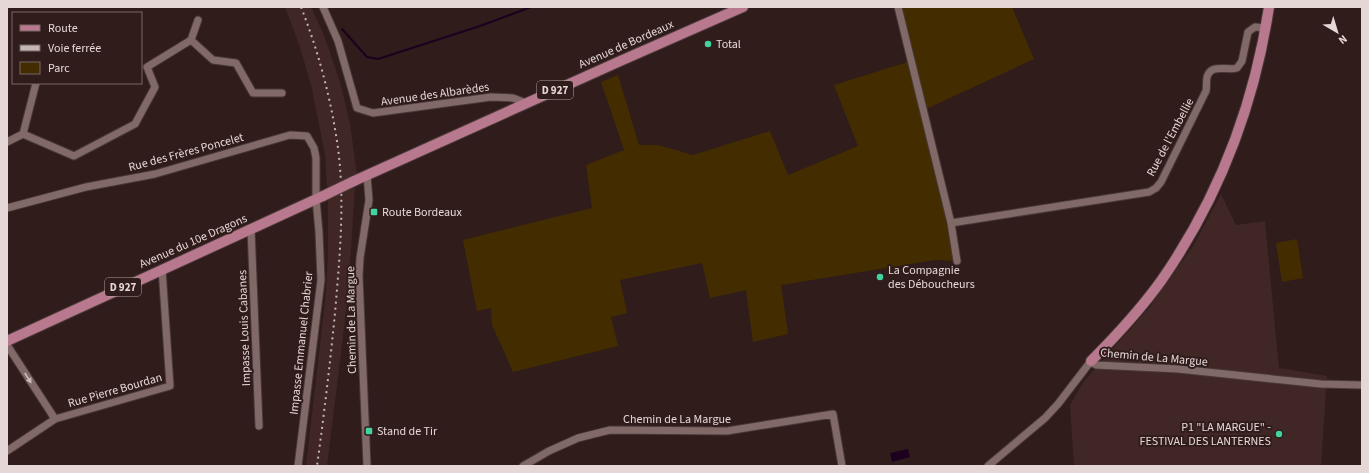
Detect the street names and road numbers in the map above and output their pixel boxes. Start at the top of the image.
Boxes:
street label: Avenue de Bordeaux [576,16,677,73]
street label: Avenue des Albarèdes [380,78,490,111]
road number: D 927 [537,81,573,99]
street label: Rue de l'Embellie [1143,95,1198,179]
street label: Rue des Frères Poncelet [127,129,246,176]
street label: Avenue du 10e Dragons [137,210,250,273]
street label: Chemin de La Margue [342,266,361,374]
street label: Impasse Louis Cabanes [234,270,255,386]
street label: Impasse Emmanuel Chabrier [286,270,318,416]
road number: D 927 [105,278,141,296]
street label: Chemin de La Margue [1099,344,1208,371]
street label: Rue Pierre Bourdan [66,369,164,412]
street label: Chemin de La Margue [623,411,731,428]

